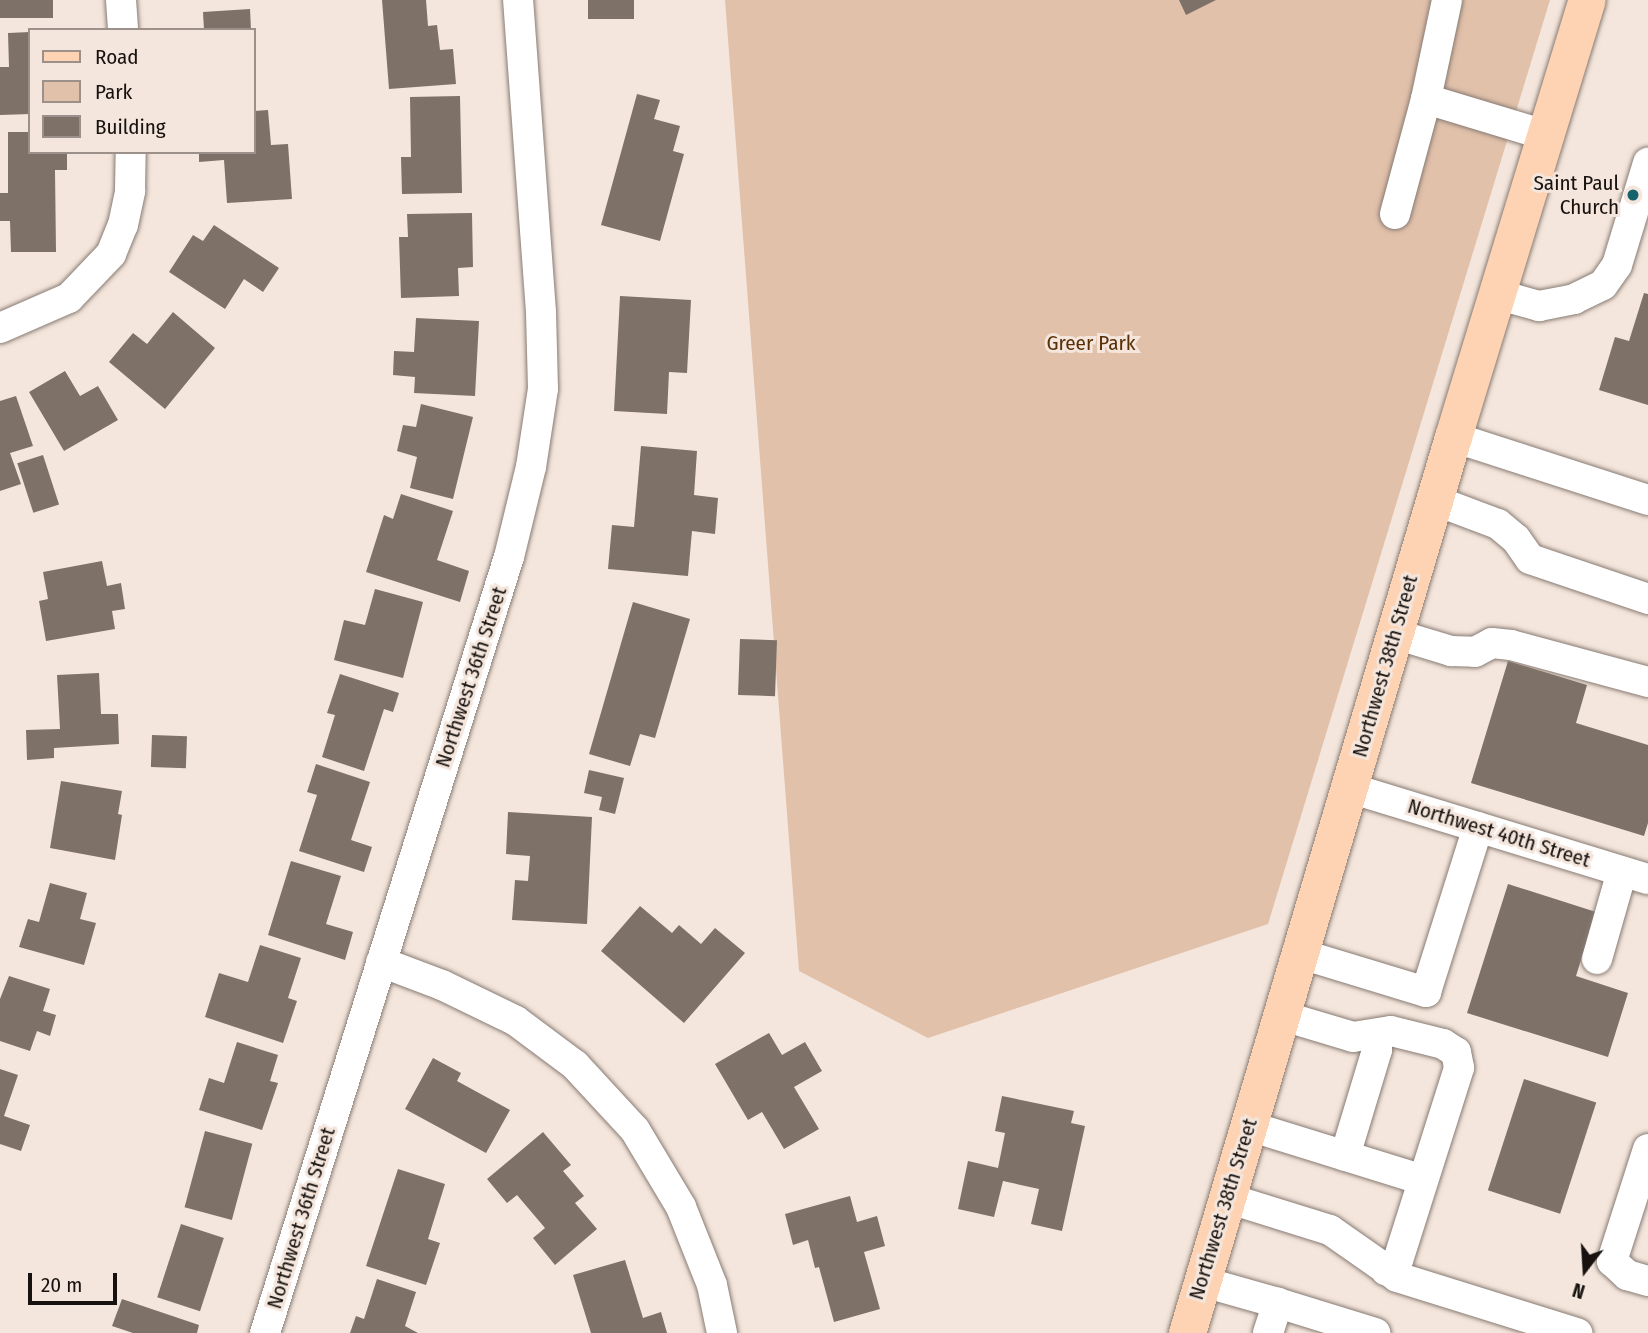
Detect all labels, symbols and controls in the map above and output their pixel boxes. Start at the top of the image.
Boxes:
legend [28,28,256,154]
text: Road [95,44,139,70]
text: Park [95,79,132,105]
text: Building [95,114,166,140]
place label: Saint Paul Church [1533,170,1619,220]
marker: Saint Paul Church [1625,187,1641,203]
park label: Greer Park [1046,330,1136,356]
street label: Northwest 38th Street [1347,572,1423,760]
street label: Northwest 36th Street [430,584,512,770]
street label: Northwest 40th Street [1405,793,1593,873]
street label: Northwest 38th Street [1183,1115,1263,1303]
street label: Northwest 36th Street [261,1124,341,1312]
north arrow [1550,1235,1620,1305]
scale bar [32,1260,121,1304]
text: 20 m [41,1272,82,1298]
text: N [1570,1278,1588,1303]

